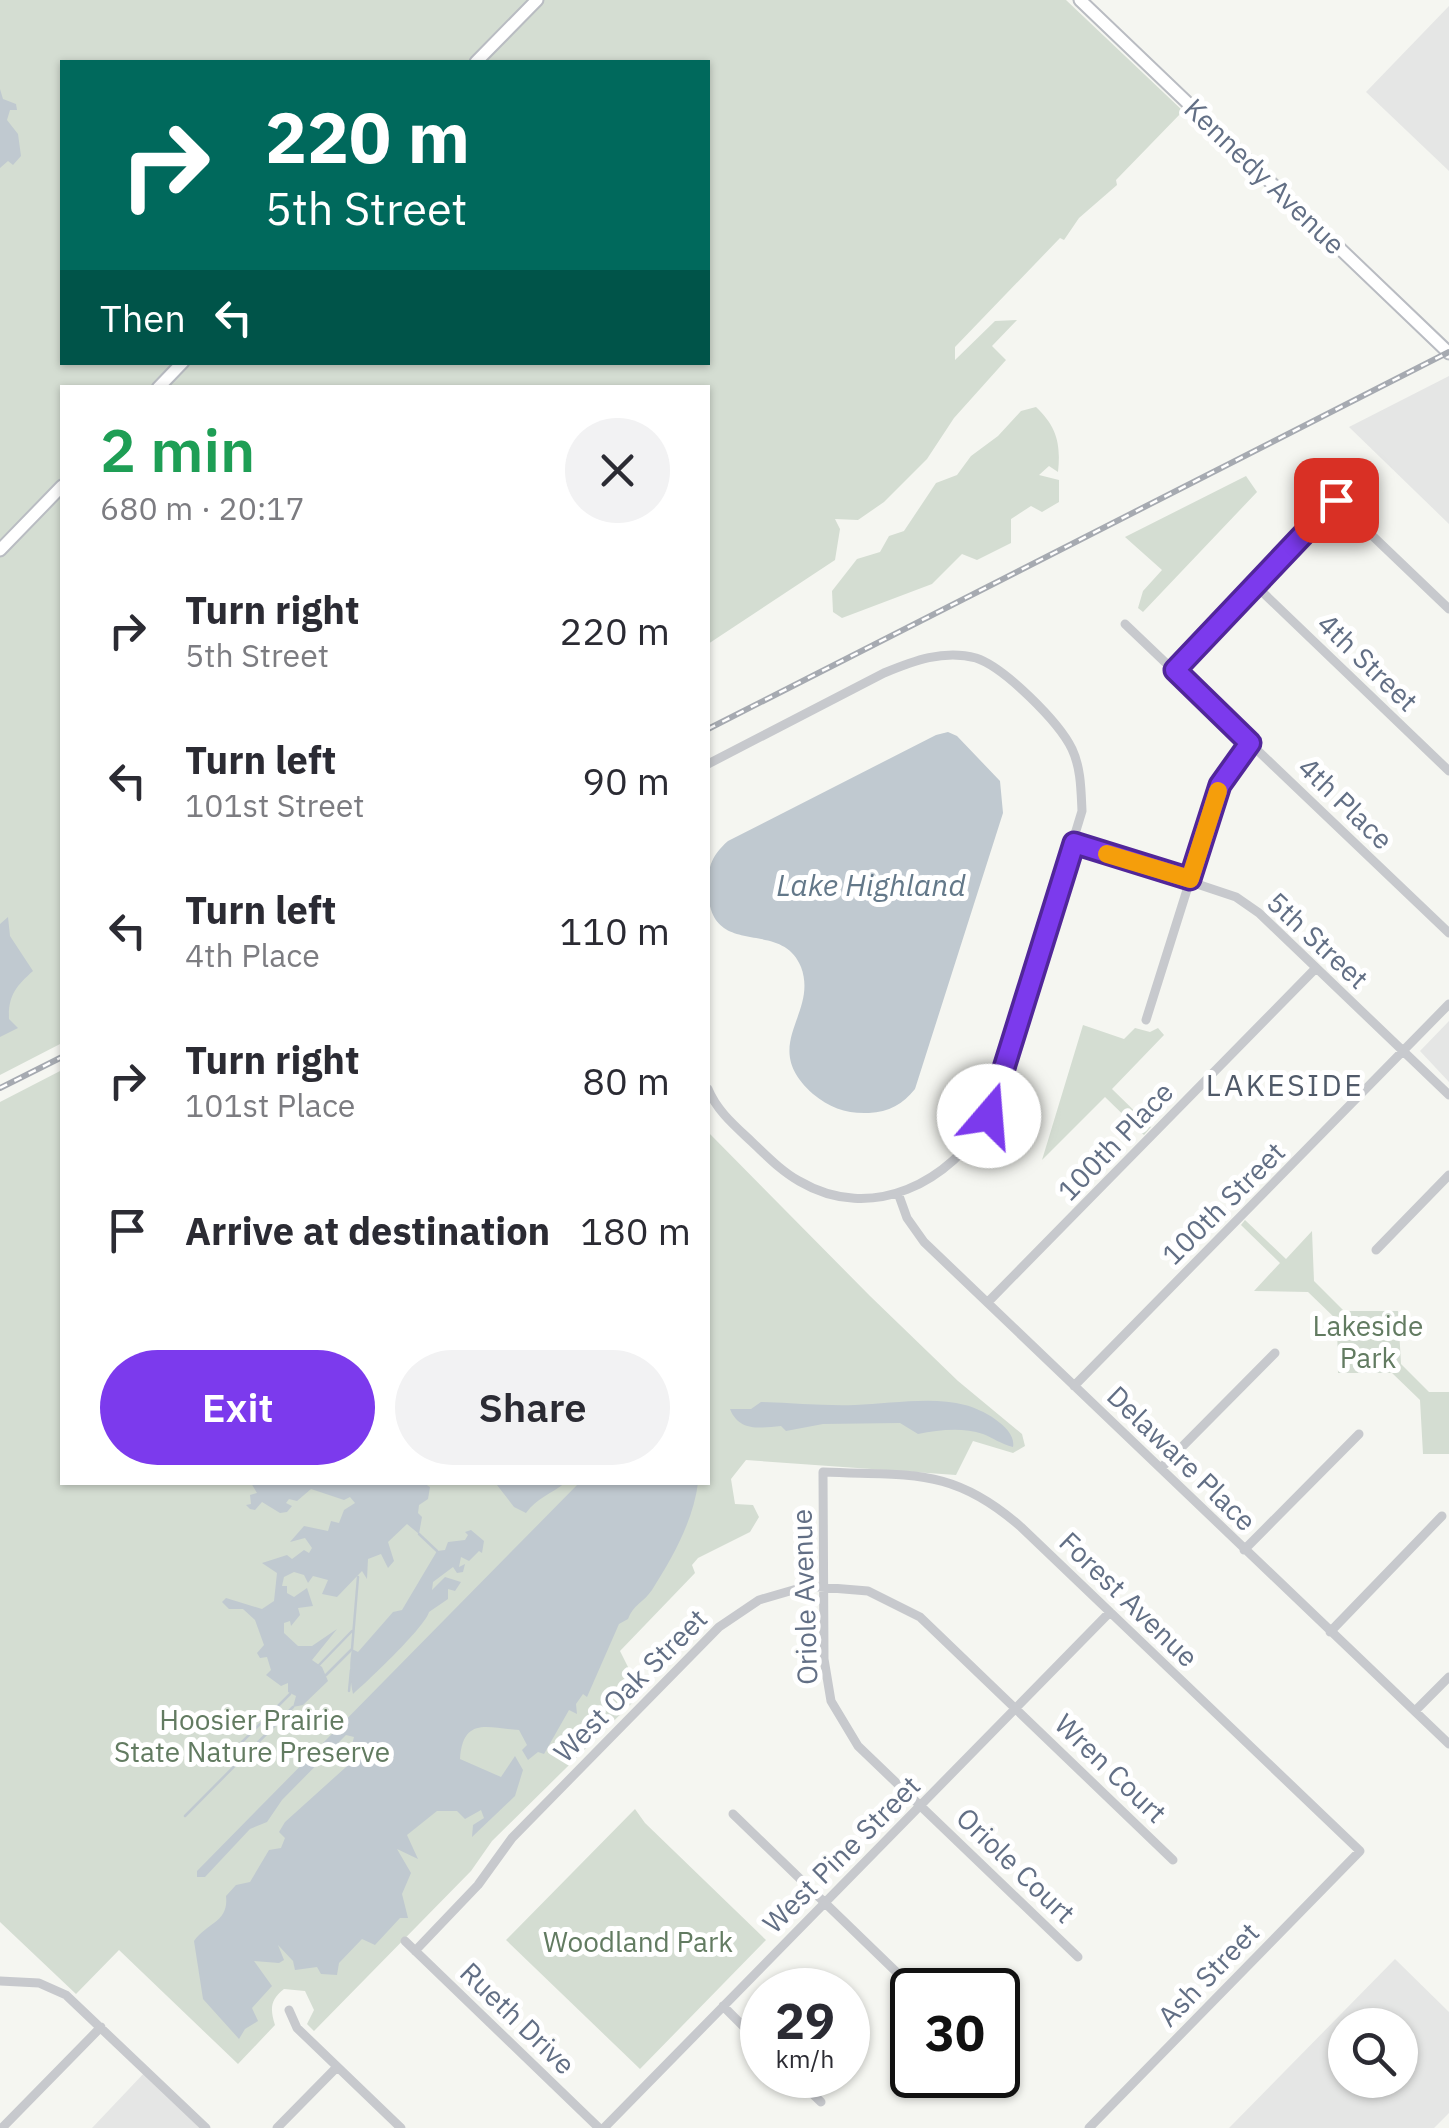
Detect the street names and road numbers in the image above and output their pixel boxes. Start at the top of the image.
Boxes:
street label: Kennedy Avenue [1177,90,1353,262]
street label: 4th Street [1310,605,1426,719]
street label: 4th Place [1291,749,1401,857]
street label: 5th Street [1259,884,1377,996]
street label: 100th Place [1049,1074,1181,1208]
street label: 100th Street [1154,1134,1292,1272]
street label: Delaware Place [1099,1377,1265,1539]
street label: Oriole Avenue [782,1508,826,1686]
street label: Forest Avenue [1052,1523,1206,1675]
street label: West Oak Street [545,1600,715,1770]
street label: Wren Court [1047,1705,1175,1831]
street label: West Pine Street [754,1767,928,1941]
street label: Oriole Court [949,1799,1083,1931]
street label: Ash Street [1149,1914,1267,2034]
street label: Rueth Drive [452,1954,584,2082]

